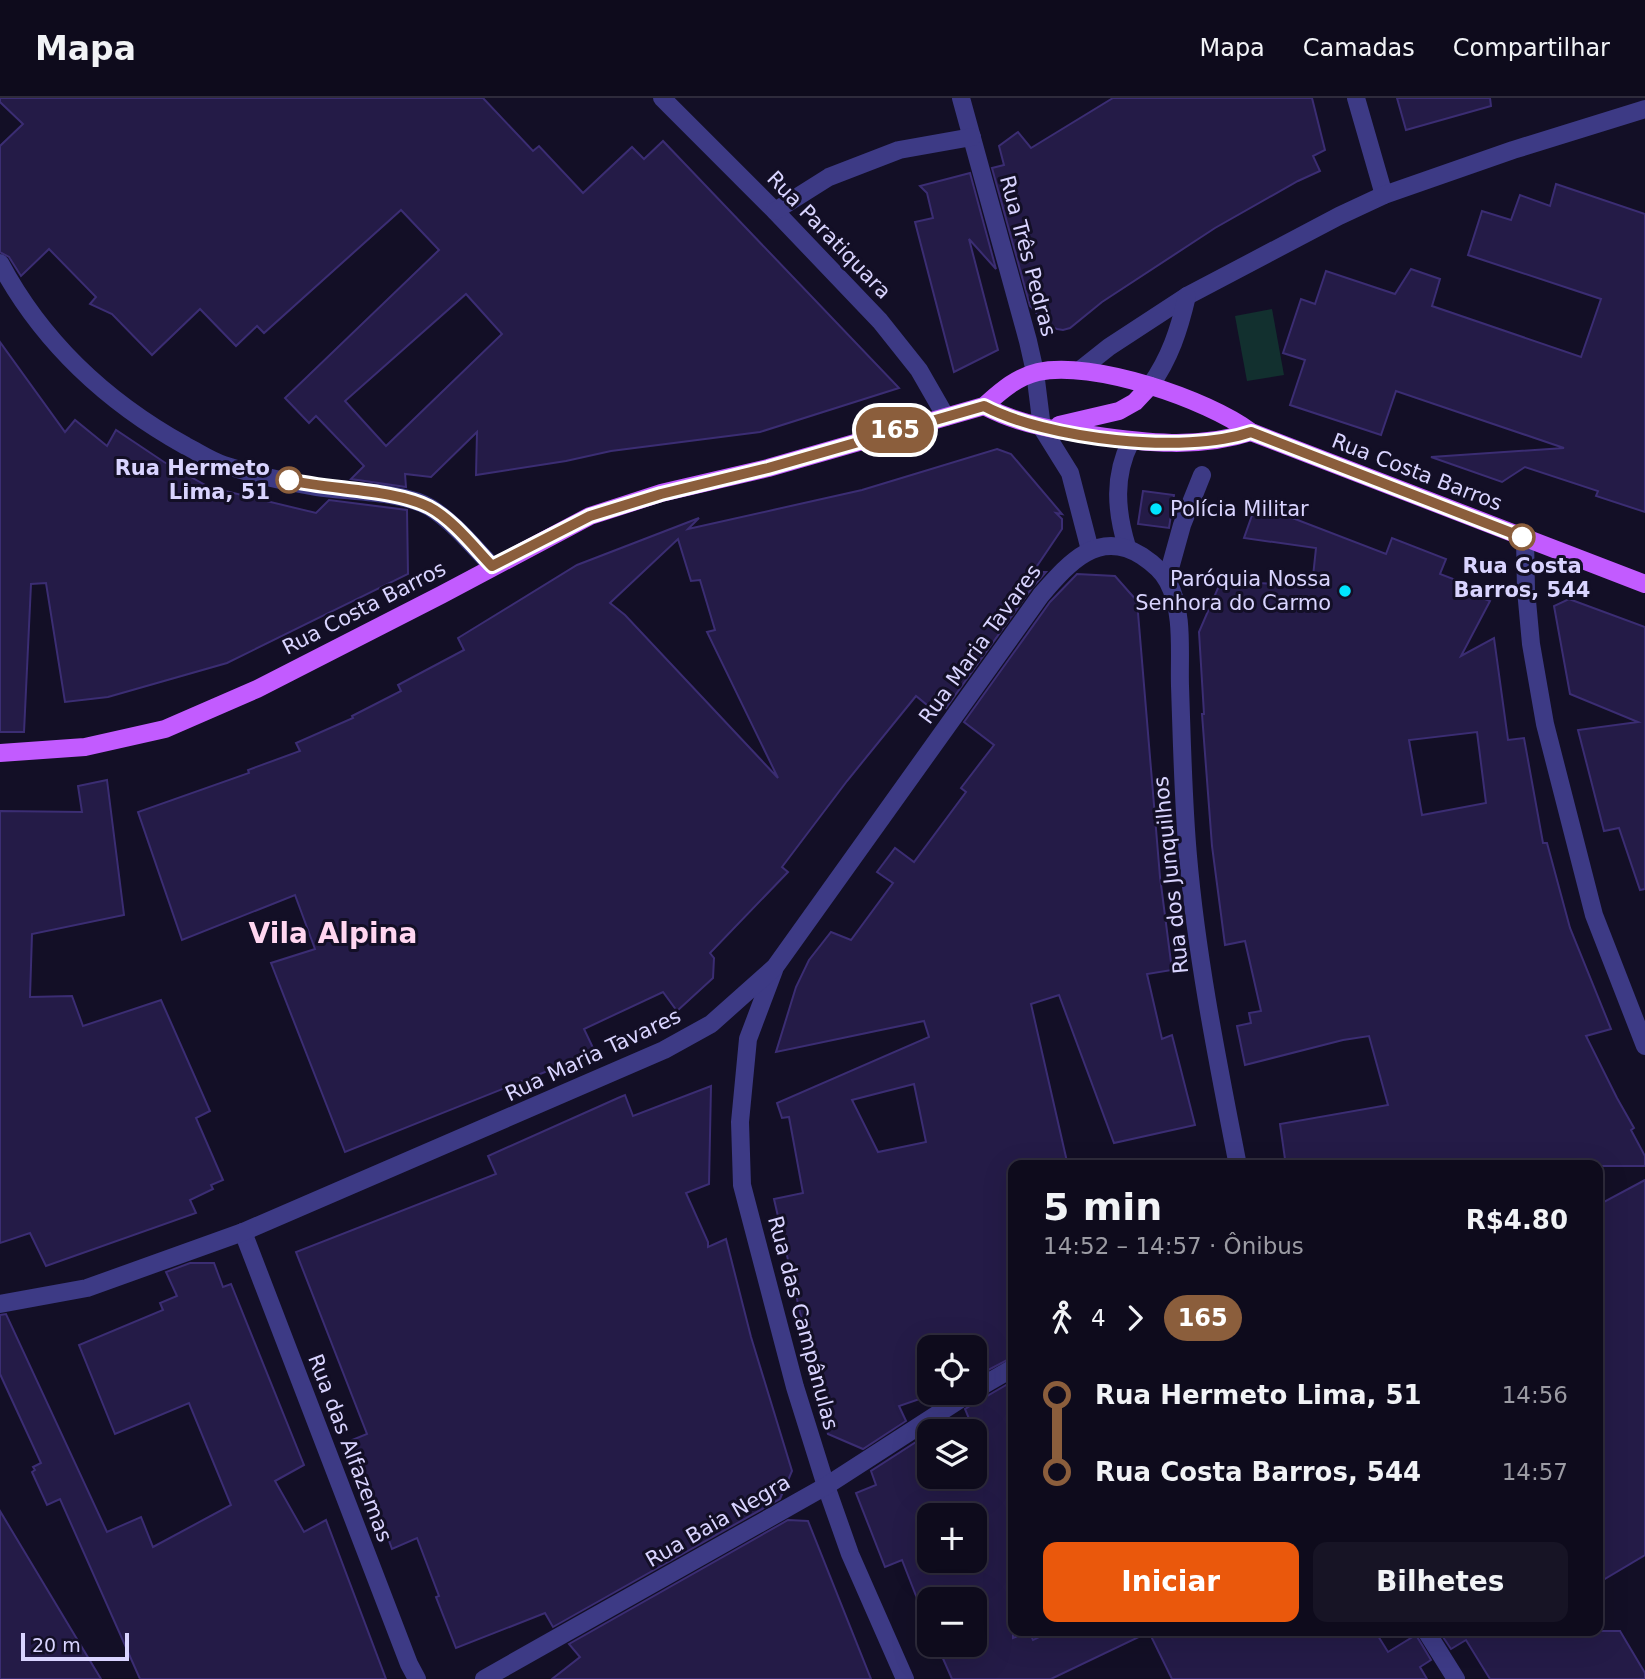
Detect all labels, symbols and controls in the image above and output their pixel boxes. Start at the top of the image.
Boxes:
text: Mapa [35,29,136,68]
text: Mapa [1199,34,1265,62]
text: Camadas [1303,34,1415,62]
text: Compartilhar [1453,34,1610,62]
street label: Rua Paratiquara [762,166,896,304]
street label: Rua Três Pedras [995,173,1061,339]
line badge: 165 [855,407,935,453]
text: 165 [870,416,920,444]
street label: Rua Costa Barros [1329,429,1505,515]
place label: Rua Hermeto Lima, 51 [115,456,270,504]
marker: Rua Hermeto Lima, 51 [276,467,302,493]
place label: Polícia Militar [1170,497,1309,521]
marker: Polícia Militar [1148,501,1164,517]
marker: Rua Costa Barros, 544 [1509,524,1535,550]
place label: Rua Costa Barros, 544 [1454,554,1590,602]
street label: Rua Costa Barros [278,556,450,660]
street label: Rua Maria Tavares [914,560,1046,728]
place label: Paróquia Nossa Senhora do Carmo [1135,567,1331,615]
marker: Paróquia Nossa Senhora do Carmo [1337,583,1353,599]
street label: Rua dos Junquilhos [1149,775,1193,975]
district label: Vila Alpina [249,917,417,950]
street label: Rua Maria Tavares [501,1004,685,1106]
text: 5 min [1043,1185,1162,1229]
text: R$4.80 [1466,1205,1568,1235]
street label: Rua das Campânulas [763,1213,843,1433]
text: 14:52 – 14:57 · Ônibus [1043,1233,1304,1259]
icon: walk [1043,1299,1081,1337]
icon: forward [1116,1299,1154,1337]
text: 165 [1178,1304,1228,1332]
text: 4 [1091,1305,1106,1331]
map controls [917,1335,987,1657]
button: locate [917,1335,987,1405]
street label: Rua das Alfazemas [303,1351,397,1545]
text: Rua Hermeto Lima, 51 [1095,1380,1422,1410]
text: 14:56 [1502,1382,1568,1408]
button: layers [917,1419,987,1489]
text: Rua Costa Barros, 544 [1095,1457,1421,1487]
text: 14:57 [1502,1459,1568,1485]
street label: Rua Baia Negra [642,1470,794,1572]
button: + [917,1503,987,1573]
button: Iniciar [1043,1542,1299,1622]
button: Bilhetes [1313,1542,1568,1622]
button: − [917,1587,987,1657]
scale bar [21,1630,130,1662]
text: 20 m [32,1634,81,1656]

